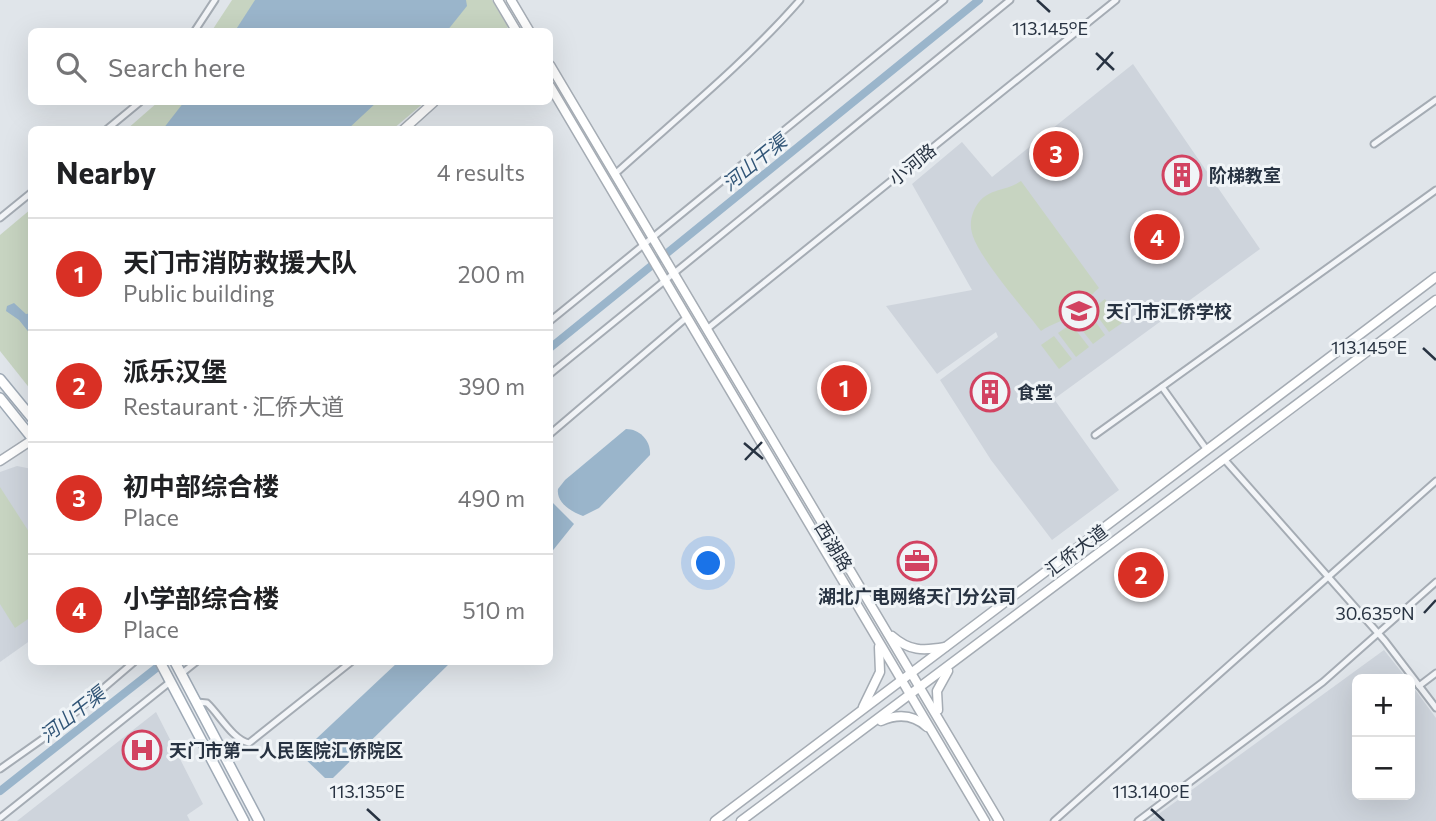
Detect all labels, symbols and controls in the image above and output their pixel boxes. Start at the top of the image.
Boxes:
text: 113.145°E [1012,17,1088,39]
search box [28,28,553,105]
icon: search [52,48,90,86]
text: Search here [108,51,246,82]
water label: 河山干渠 [717,127,793,195]
pin: 3 [1033,128,1079,180]
street label: 小河路 [884,138,940,190]
text: Nearby [56,153,156,190]
building icon: 阶梯教室 [1161,154,1203,196]
text: 4 results [437,158,525,186]
place label: 阶梯教室 [1209,164,1281,186]
pin: 4 [1134,211,1180,263]
text: 天门市消防救援大队 [123,246,357,277]
text: 1 [74,260,84,288]
text: 200 m [458,260,525,288]
text: Public building [123,279,274,307]
school or university icon: 天门市汇侨学校 [1058,290,1100,332]
place label: 天门市汇侨学校 [1106,300,1232,322]
text: 113.145°E [1331,336,1407,358]
text: 派乐汉堡 [123,355,227,386]
pin: 1 [821,362,867,414]
building icon: 食堂 [969,371,1011,413]
text: 2 [72,372,86,400]
text: 390 m [458,372,525,400]
place label: 食堂 [1017,381,1053,403]
text: Restaurant · 汇侨大道 [123,392,344,420]
text: 初中部综合楼 [123,470,279,501]
text: 3 [72,484,86,512]
text: 490 m [458,484,525,512]
text: Place [123,503,179,531]
street label: 西湖路 [811,517,857,575]
street label: 汇侨大道 [1041,520,1111,580]
office icon: 湖北广电网络天门分公司 [896,540,938,582]
your location [691,546,725,580]
pin: 2 [1118,549,1164,601]
text: 小学部综合楼 [123,582,279,613]
place label: 湖北广电网络天门分公司 [818,585,1016,607]
text: 4 [72,596,86,624]
text: 510 m [462,596,525,624]
text: 30.635°N [1335,602,1415,624]
text: Place [123,615,179,643]
map controls [1352,674,1415,800]
button: + [1352,674,1415,737]
water label: 河山干渠 [35,680,111,746]
hospital icon: 天门市第一人民医院汇侨院区 [121,729,163,771]
button: − [1352,737,1415,800]
place label: 天门市第一人民医院汇侨院区 [169,739,403,761]
text: 113.135°E [329,780,405,802]
text: 113.140°E [1112,780,1190,802]

